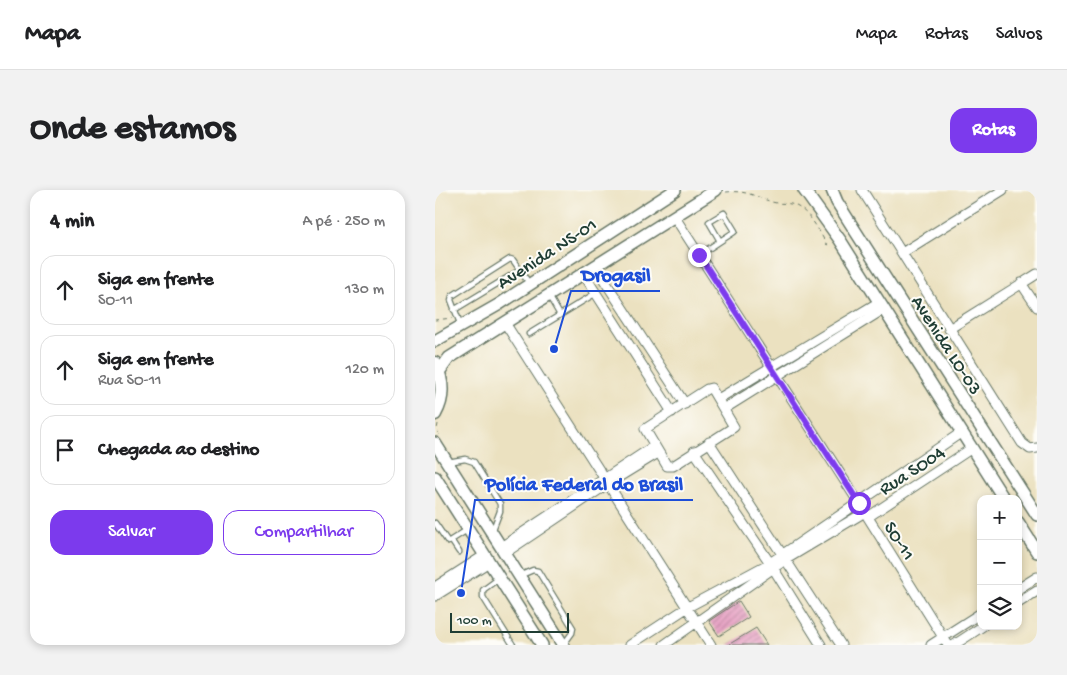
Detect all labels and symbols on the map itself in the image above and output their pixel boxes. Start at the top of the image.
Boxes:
street label: Avenida NS-01 [494,214,602,296]
route end [688,244,711,267]
callout: Drogasil [571,256,660,291]
text: Drogasil [579,266,651,289]
street label: Avenida LO-03 [904,292,986,400]
street label: Rua SO04 [876,442,950,502]
callout: Polícia Federal do Brasil [475,465,693,500]
text: Polícia Federal do Brasil [484,475,684,498]
route start [848,492,871,515]
street label: SO-11 [877,518,919,566]
scale bar [450,610,569,633]

